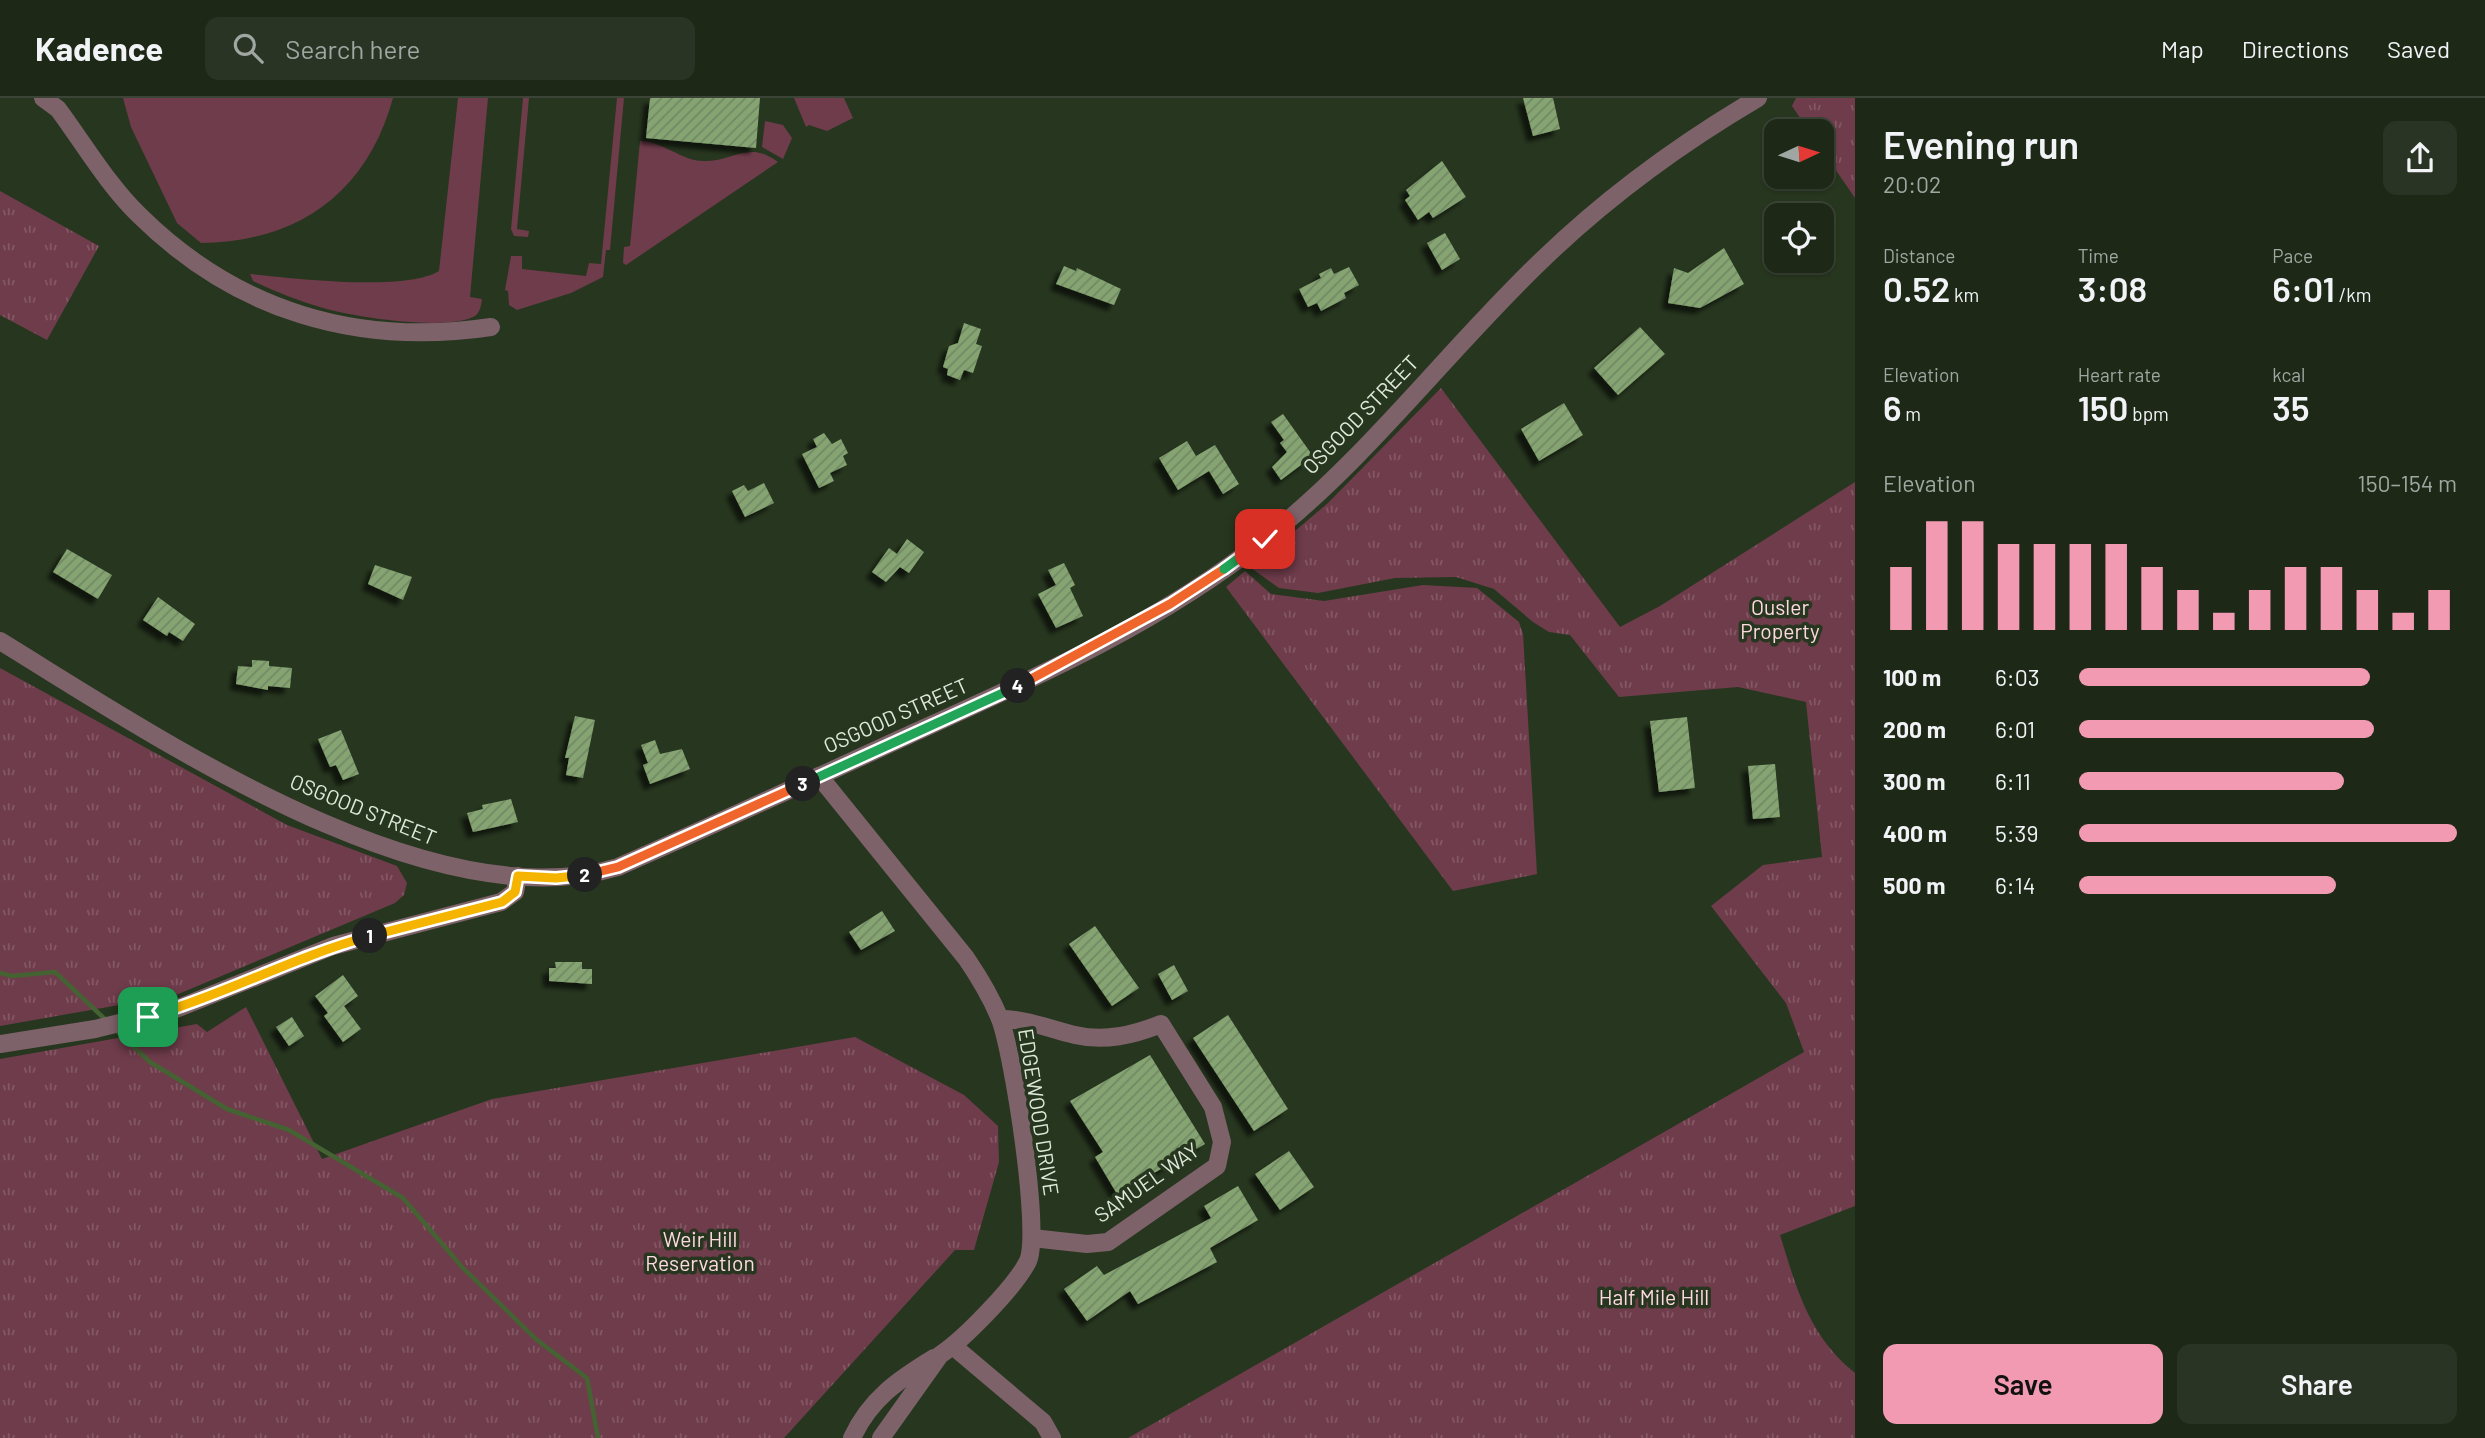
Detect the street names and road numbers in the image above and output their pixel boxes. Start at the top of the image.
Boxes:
street label: OSGOOD STREET [1297,349,1423,479]
street label: OSGOOD STREET [819,672,972,758]
street label: OSGOOD STREET [287,768,440,849]
street label: EDGEWOOD DRIVE [1014,1026,1065,1197]
street label: SAMUEL WAY [1089,1136,1203,1227]

